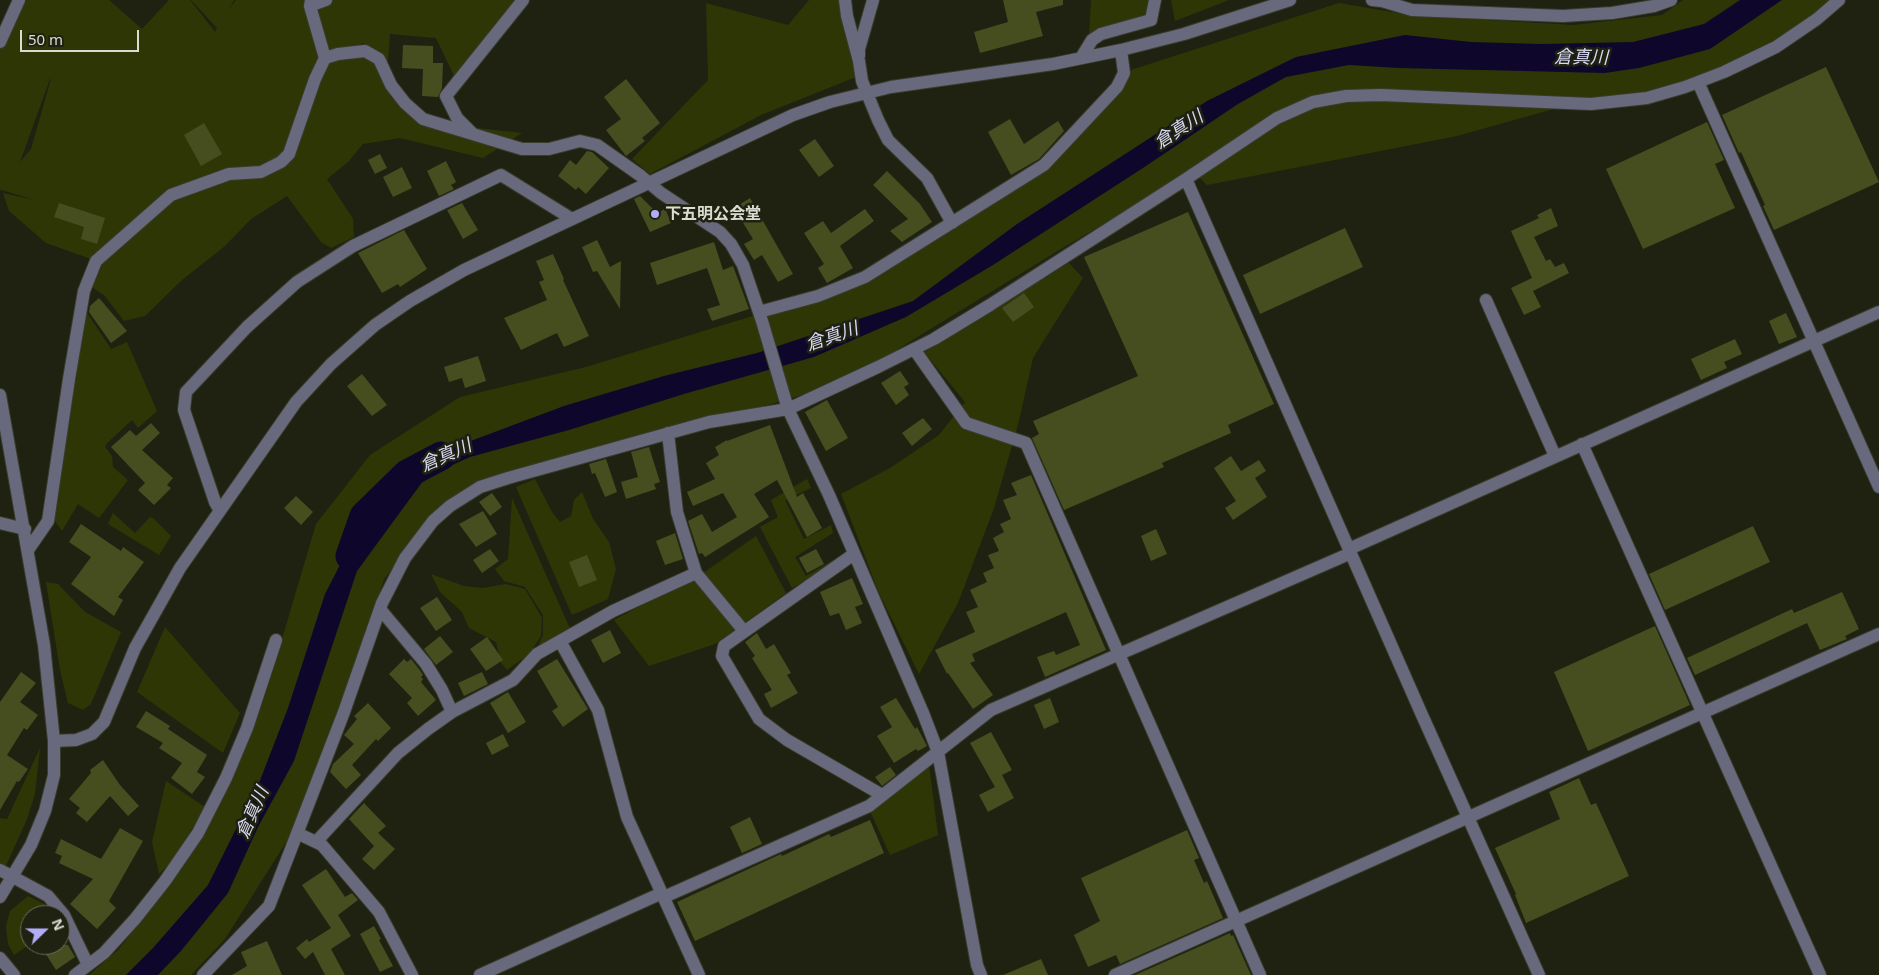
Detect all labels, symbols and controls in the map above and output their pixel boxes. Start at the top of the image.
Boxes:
scale bar [22,20,141,52]
text: 50 m [28,29,63,49]
water label: 倉真川 [1554,47,1608,69]
water label: 倉真川 [1150,106,1208,154]
place label: 下五明公会堂 [665,204,761,224]
marker: 下五明公会堂 [649,208,661,220]
water label: 倉真川 [803,318,861,356]
water label: 倉真川 [417,435,475,477]
water label: 倉真川 [232,784,274,842]
north arrow [20,905,70,955]
text: N [47,916,69,933]

